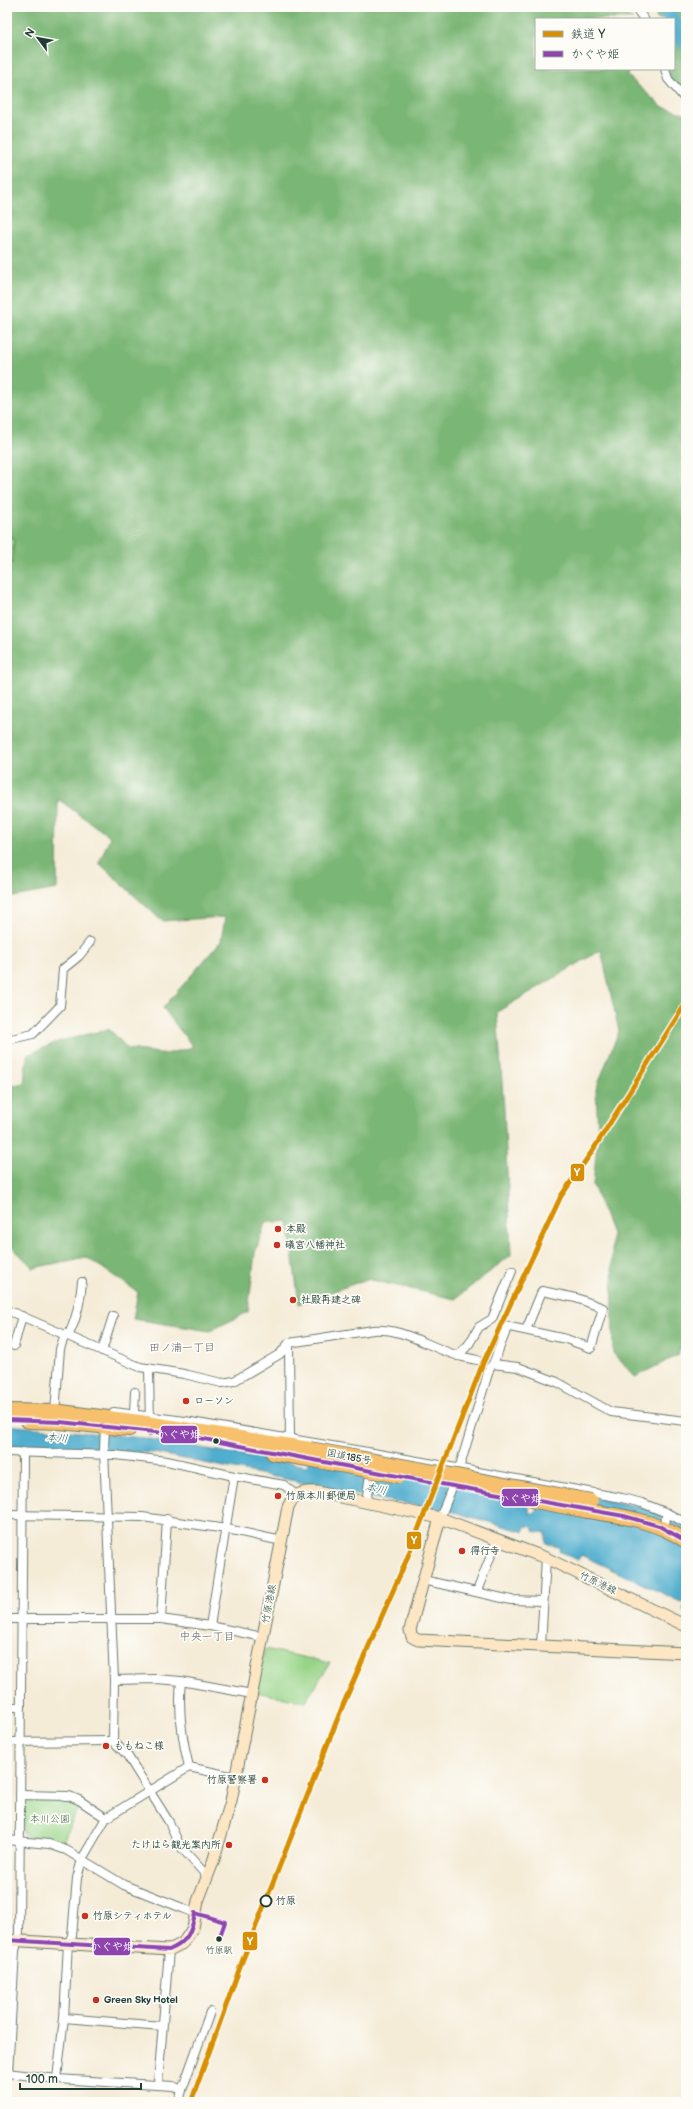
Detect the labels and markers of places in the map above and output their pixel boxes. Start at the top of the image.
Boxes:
place label: 本殿 [286,1223,306,1235]
marker: 本殿 [273,1224,283,1234]
place label: 礒宮八幡神社 [285,1239,345,1251]
marker: 礒宮八幡神社 [272,1240,282,1250]
place label: 社殿再建之碑 [301,1294,361,1306]
marker: 社殿再建之碑 [288,1295,298,1305]
place label: ローソン [194,1395,234,1407]
marker: ローソン [181,1396,191,1406]
unlabelled marker [211,1436,221,1446]
place label: 竹原本川郵便局 [286,1490,356,1502]
marker: 竹原本川郵便局 [273,1491,283,1501]
place label: 得行寺 [470,1545,500,1557]
marker: 得行寺 [457,1546,467,1556]
place label: ももねこ様 [114,1740,164,1752]
marker: ももねこ様 [101,1741,111,1751]
place label: 竹原警察署 [207,1774,257,1786]
marker: 竹原警察署 [260,1775,270,1785]
place label: たけはら観光案内所 [131,1839,221,1851]
marker: たけはら観光案内所 [224,1840,234,1850]
marker: 竹原 [259,1894,273,1908]
place label: 竹原 [276,1895,296,1907]
place label: 竹原シティホテル [93,1910,172,1922]
marker: 竹原シティホテル [80,1911,90,1921]
marker: 竹原駅 [214,1934,224,1944]
place label: 竹原駅 [205,1945,233,1956]
place label: Green Sky Hotel [104,1994,178,2006]
marker: Green Sky Hotel [91,1995,101,2005]

